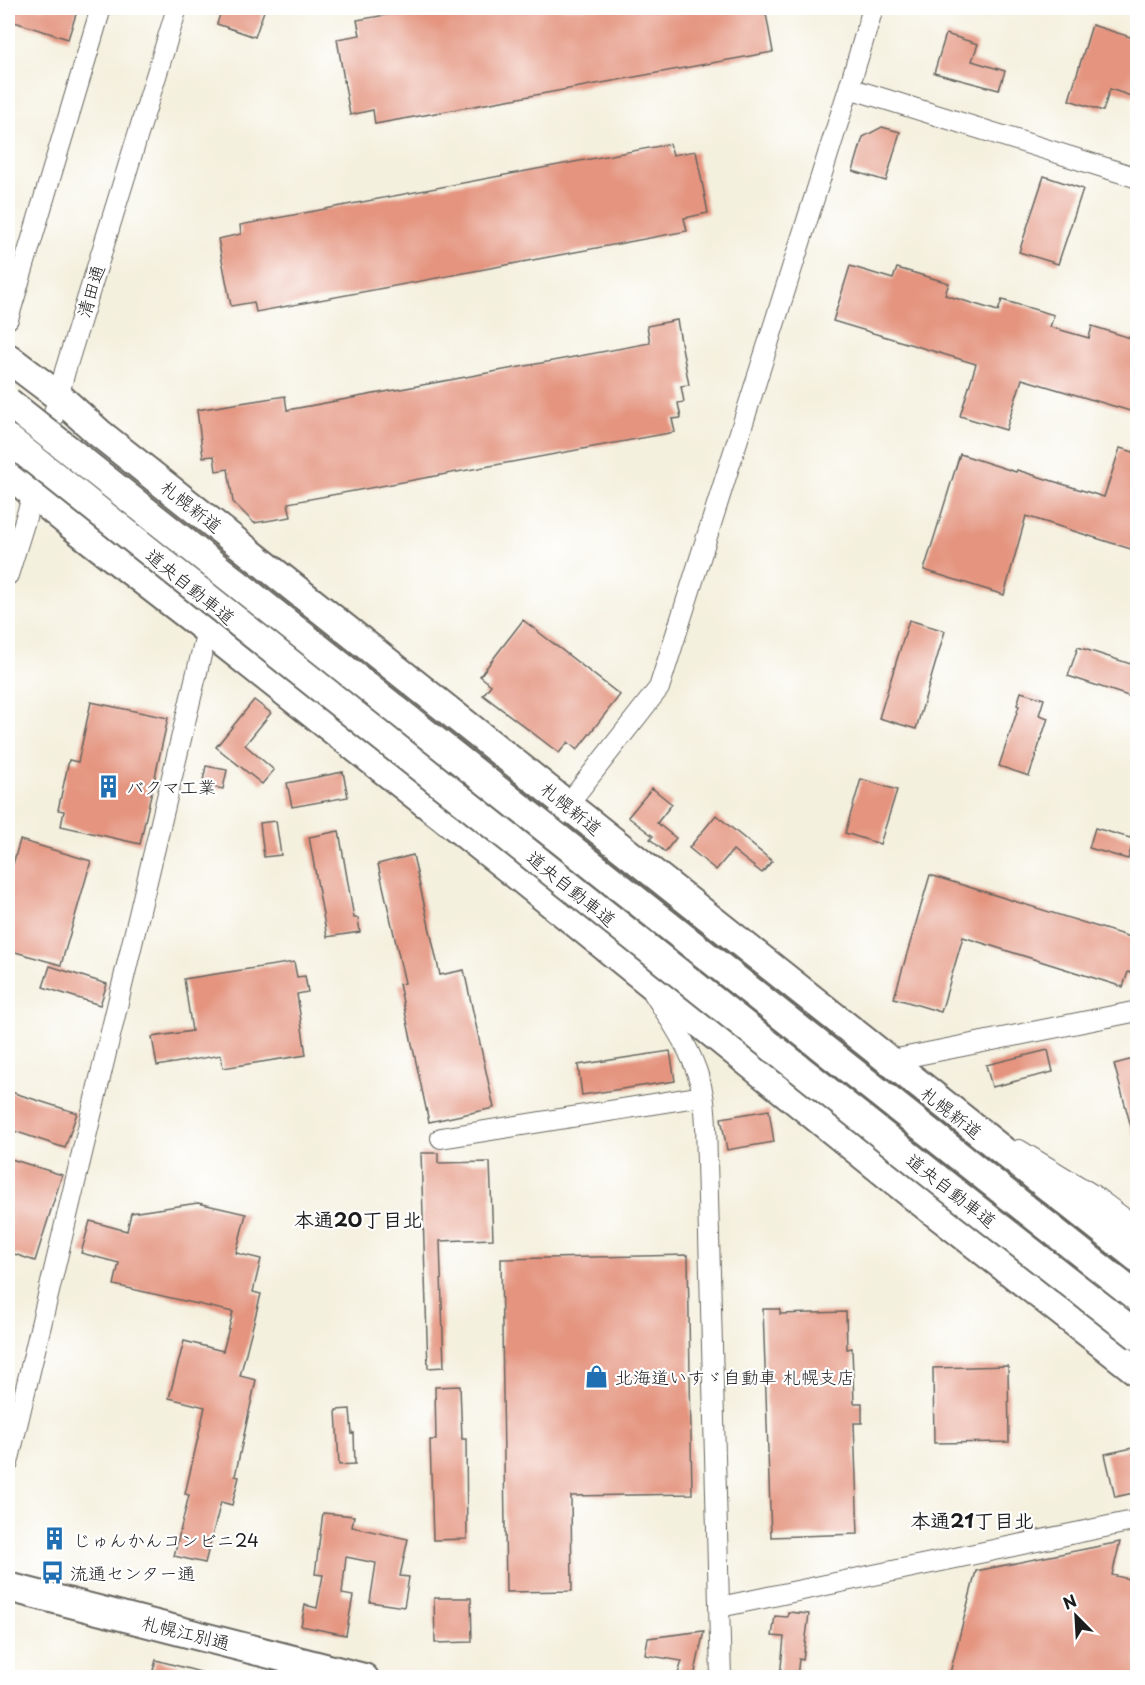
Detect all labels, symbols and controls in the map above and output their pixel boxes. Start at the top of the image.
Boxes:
street label: 清田通 [69,261,111,321]
street label: 札幌新道 [155,473,229,539]
street label: 道央自動車道 [141,542,241,630]
building icon: バクマ工業 [95,773,121,799]
place label: バクマ工業 [126,773,216,800]
street label: 札幌新道 [536,775,608,841]
street label: 道央自動車道 [522,844,622,932]
street label: 札幌新道 [915,1079,989,1145]
street label: 道央自動車道 [901,1146,1003,1234]
district label: 本通20丁目北 [294,1204,422,1234]
shop icon: 北海道いすゞ自動車 札幌支店 [584,1363,610,1389]
place label: 北海道いすゞ自動車 札幌支店 [615,1363,855,1390]
district label: 本通21丁目北 [910,1505,1034,1535]
building icon: じゅんかんコンビニ24 [42,1526,68,1552]
place label: じゅんかんコンビニ24 [73,1526,259,1553]
bus stop icon: 流通センター通 [39,1559,65,1585]
place label: 流通センター通 [70,1559,195,1586]
north arrow [1046,1586,1106,1646]
text: N [1059,1588,1080,1615]
street label: 札幌江別通 [139,1608,233,1656]

